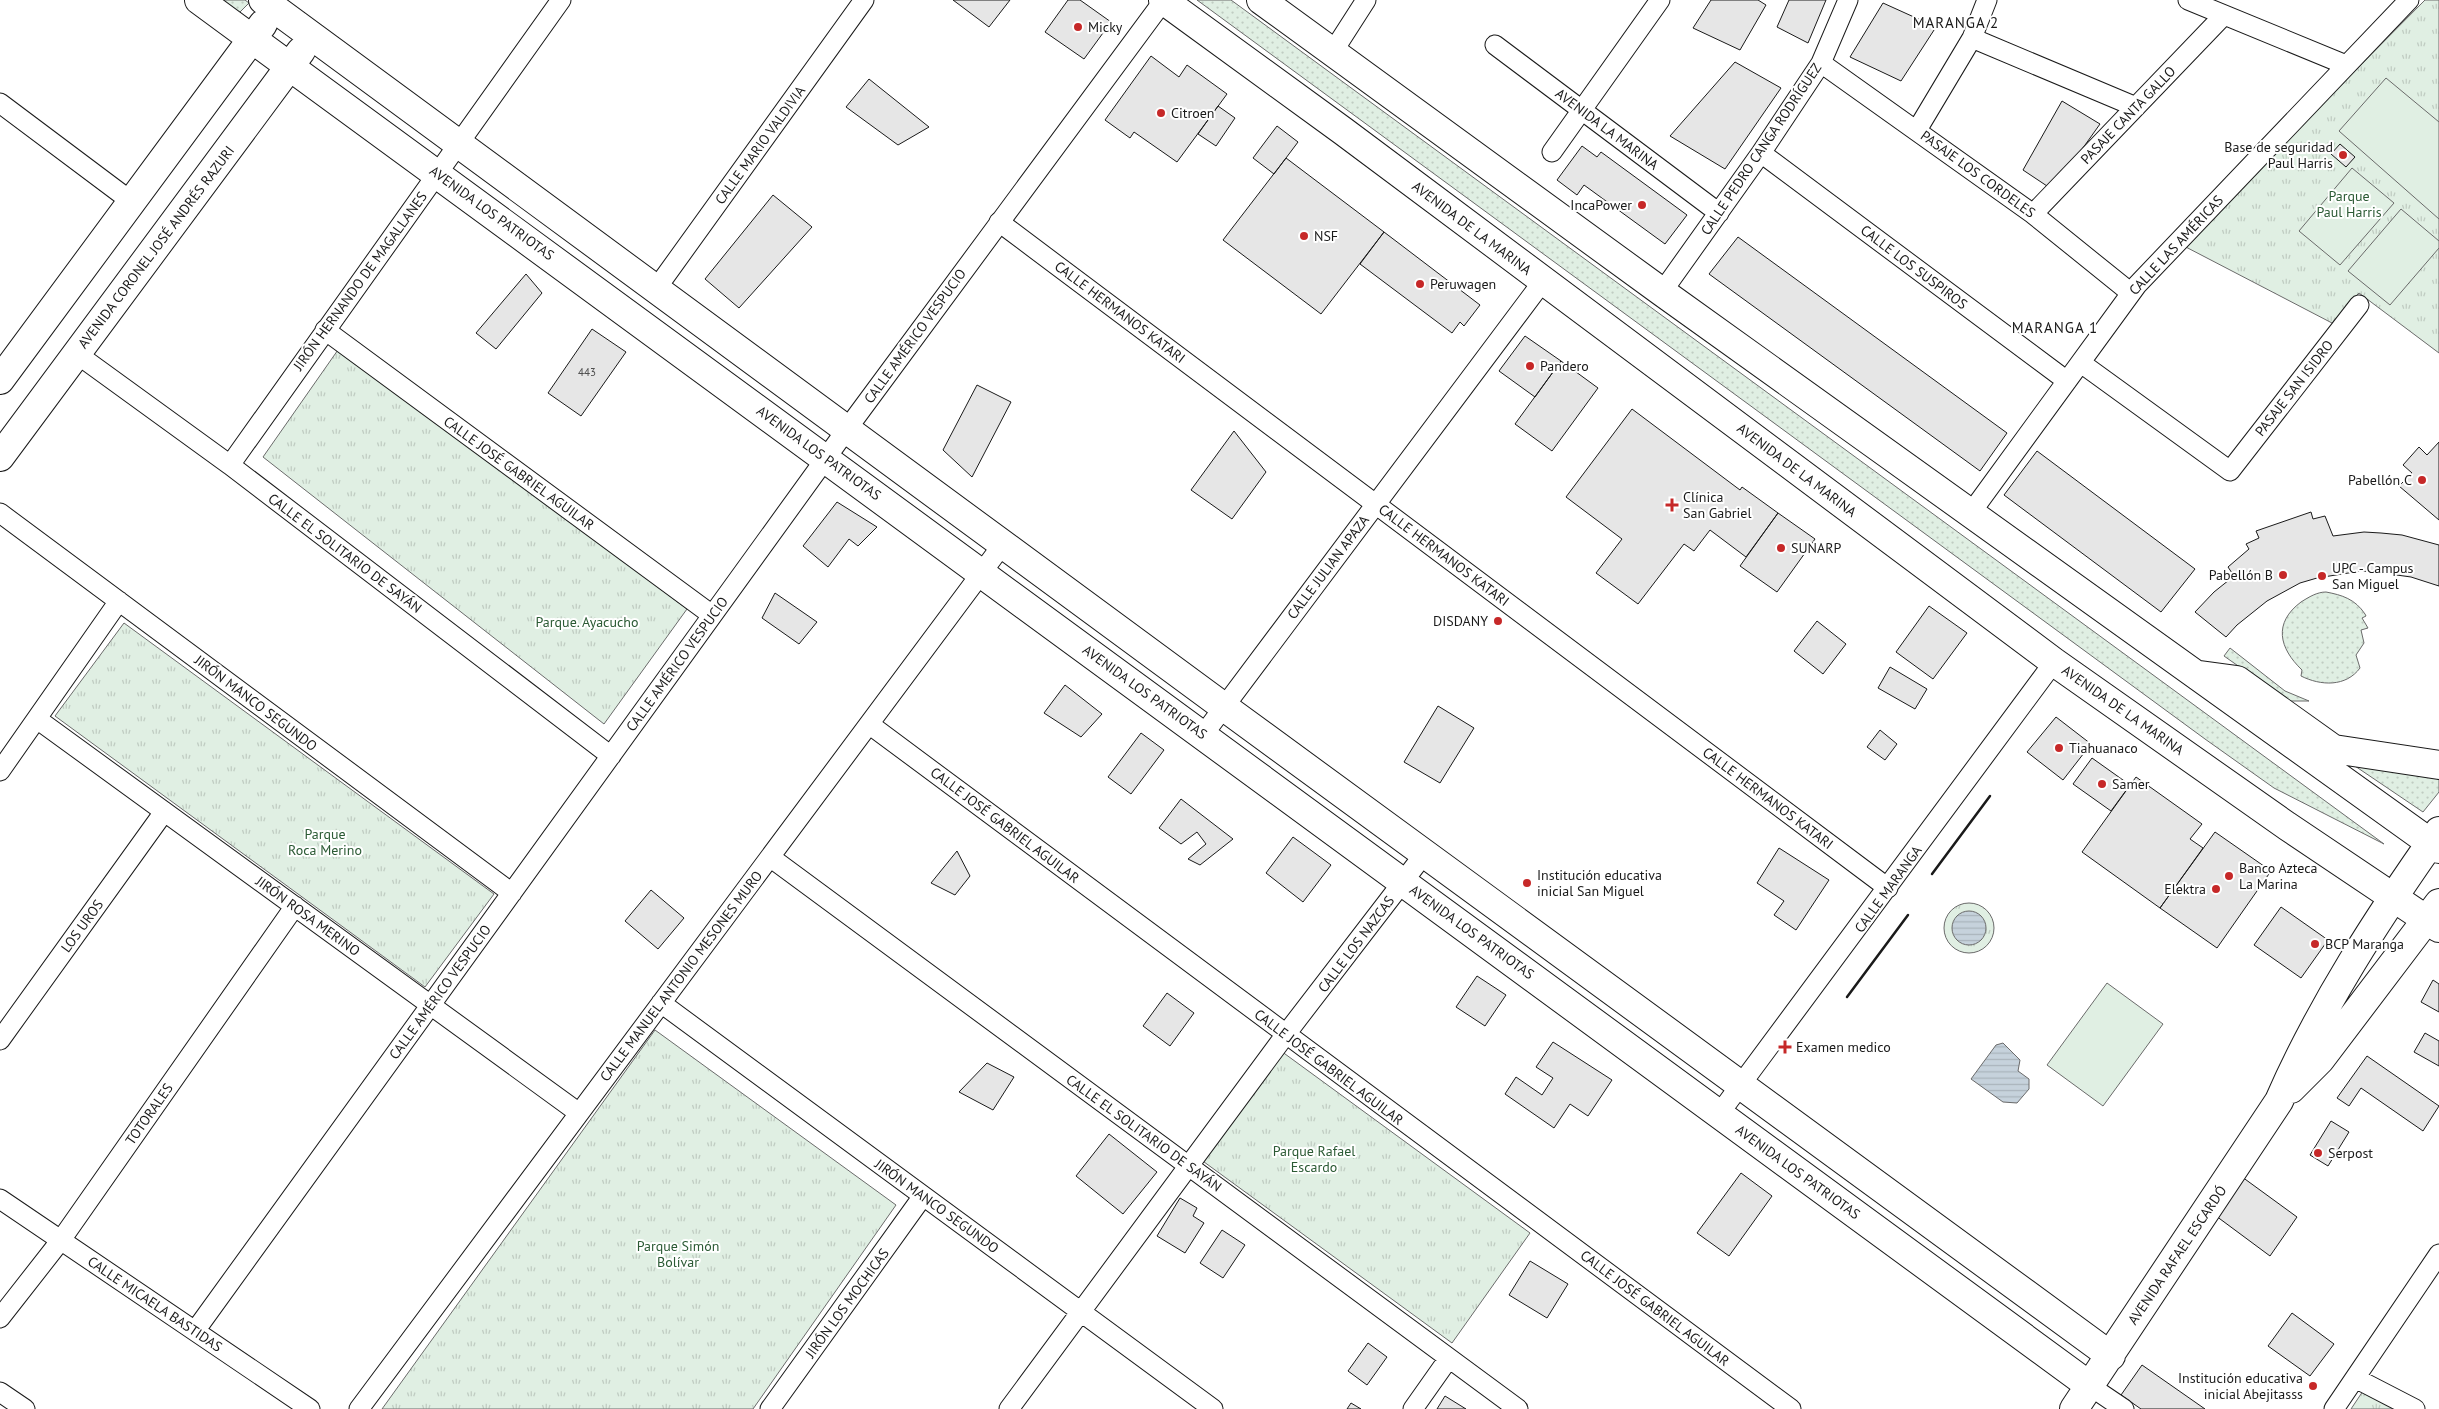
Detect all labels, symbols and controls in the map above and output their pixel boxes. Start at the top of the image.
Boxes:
district label: MARANGA 2 [1913,13,1999,32]
place label: Micky [1088,18,1123,36]
marker: Micky [1072,21,1084,33]
street label: CALLE PEDRO CANGA RODRÍGUEZ [1697,59,1826,239]
street label: PASAJE CANTA GALLO [2077,62,2179,168]
street label: CALLE MARIO VALDIVIA [711,82,810,208]
street label: AVENIDA LA MARINA [1552,84,1663,174]
place label: Citroen [1171,104,1215,122]
marker: Citroen [1155,107,1167,119]
street label: PASAJE LOS CORDELES [1917,126,2039,222]
place label: Base de seguridad Paul Harris [2224,138,2333,172]
street label: AVENIDA CORONEL JOSÉ ANDRÉS RAZURI [74,142,238,352]
marker: Base de seguridad Paul Harris [2337,149,2349,161]
street label: AVENIDA LOS PATRIOTAS [426,162,558,264]
street label: AVENIDA DE LA MARINA [1409,177,1536,279]
park label: Parque Paul Harris [2316,187,2382,221]
street label: JIRÓN HERNANDO DE MAGALLANES [288,188,431,375]
street label: CALLE LAS AMÉRICAS [2125,191,2227,299]
place label: IncaPower [1570,196,1632,214]
marker: IncaPower [1636,199,1648,211]
street label: CALLE LOS SUSPIROS [1857,221,1971,313]
place label: NSF [1314,227,1338,245]
marker: NSF [1298,230,1310,242]
street label: CALLE HERMANOS KATARI [1051,257,1189,367]
street label: CALLE AMÉRICO VESPUCIO [860,265,970,407]
place label: Peruwagen [1430,275,1496,293]
marker: Peruwagen [1414,278,1426,290]
district label: MARANGA 1 [2012,318,2098,337]
street label: PASAJE SAN ISIDRO [2251,336,2337,440]
place label: Pandero [1540,357,1589,375]
marker: Pandero [1524,360,1536,372]
house number: 443 [578,365,596,379]
street label: AVENIDA LOS PATRIOTAS [753,402,885,504]
street label: CALLE JOSÉ GABRIEL AGUILAR [440,412,598,534]
street label: AVENIDA DE LA MARINA [1734,419,1861,521]
place label: Pabellón C [2348,471,2412,489]
marker: Pabellón C [2416,474,2428,486]
place label: Clínica San Gabriel [1683,488,1752,522]
street label: CALLE EL SOLITARIO DE SAYÁN [265,489,425,617]
marker: Clínica San Gabriel [1665,498,1679,512]
street label: CALLE HERMANOS KATARI [1375,500,1513,610]
street label: CALLE JULIAN APAZA [1283,511,1373,623]
place label: SUNARP [1791,539,1842,557]
marker: SUNARP [1775,542,1787,554]
place label: UPC - Campus San Miguel [2332,559,2414,593]
place label: Pabellón B [2209,566,2273,584]
marker: Pabellón B [2277,569,2289,581]
marker: UPC - Campus San Miguel [2316,570,2328,582]
street label: CALLE AMÉRICO VESPUCIO [622,593,732,735]
place label: DISDANY [1433,612,1488,630]
park label: Parque. Ayacucho [536,613,638,631]
marker: DISDANY [1492,615,1504,627]
street label: AVENIDA LOS PATRIOTAS [1079,641,1211,743]
street label: JIRÓN MANCO SEGUNDO [190,650,321,755]
street label: AVENIDA DE LA MARINA [2058,661,2188,759]
place label: Tiahuanaco [2069,739,2138,757]
marker: Tiahuanaco [2053,742,2065,754]
street label: CALLE HERMANOS KATARI [1699,743,1837,853]
street label: CALLE JOSÉ GABRIEL AGUILAR [927,763,1083,887]
place label: Samer [2112,775,2150,793]
marker: Samer [2096,778,2108,790]
park label: Parque Roca Merino [288,825,362,859]
street label: CALLE MARANGA [1850,841,1926,936]
place label: Banco Azteca La Marina [2239,859,2318,893]
place label: Institución educativa inicial San Miguel [1537,866,1662,900]
street label: CALLE MANUEL ANTONIO MESONES MURO [596,867,766,1085]
marker: Banco Azteca La Marina [2223,870,2235,882]
street label: JIRÓN ROSA MERINO [251,871,364,960]
marker: Institución educativa inicial San Miguel [1521,877,1533,889]
place label: Elektra [2164,880,2206,898]
street label: AVENIDA LOS PATRIOTAS [1406,881,1538,983]
marker: Elektra [2210,883,2222,895]
street label: CALLE LOS NAZCAS [1314,892,1398,996]
street label: LOS UROS [57,896,107,956]
street label: CALLE AMÉRICO VESPUCIO [385,921,495,1063]
place label: BCP Maranga [2325,935,2404,953]
marker: BCP Maranga [2309,938,2321,950]
street label: CALLE JOSÉ GABRIEL AGUILAR [1251,1005,1407,1129]
place label: Examen medico [1796,1038,1891,1056]
marker: Examen medico [1778,1040,1792,1054]
street label: CALLE EL SOLITARIO DE SAYÁN [1063,1070,1225,1196]
street label: TOTORALES [121,1080,177,1148]
street label: AVENIDA LOS PATRIOTAS [1732,1121,1864,1223]
park label: Parque Rafael Escardo [1273,1142,1355,1176]
place label: Serpost [2328,1144,2373,1162]
marker: Serpost [2312,1147,2324,1159]
street label: JIRÓN MANCO SEGUNDO [871,1154,1003,1257]
street label: AVENIDA RAFAEL ESCARDÓ [2124,1182,2230,1328]
park label: Parque Simón Bolívar [637,1237,719,1271]
street label: JIRÓN LOS MOCHICAS [801,1245,893,1362]
street label: CALLE JOSÉ GABRIEL AGUILAR [1577,1246,1733,1370]
street label: CALLE MICAELA BASTIDAS [84,1252,226,1356]
place label: Institución educativa inicial Abejitasss [2178,1369,2303,1403]
marker: Institución educativa inicial Abejitasss [2307,1380,2319,1392]

